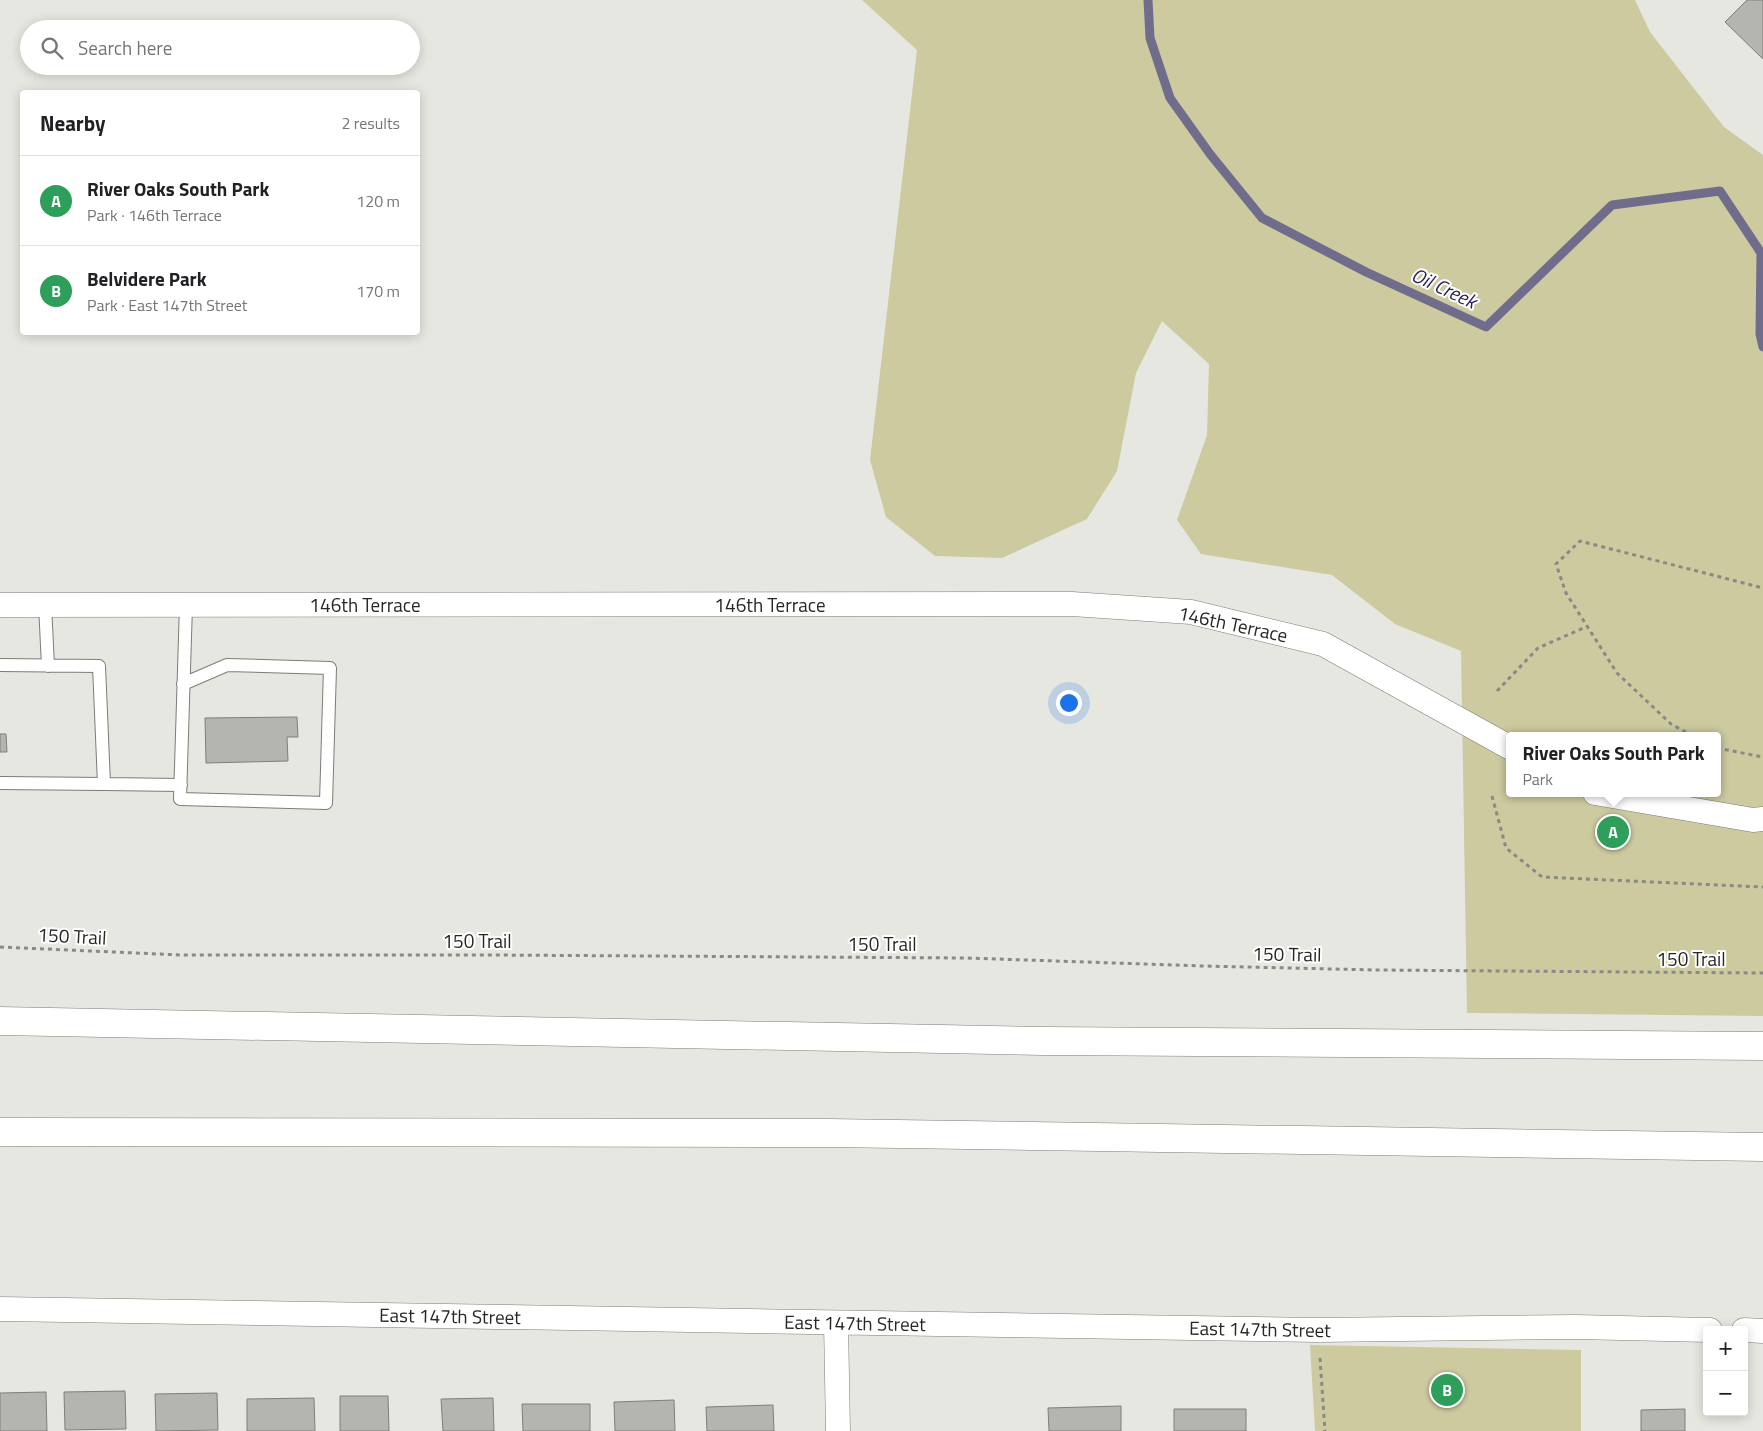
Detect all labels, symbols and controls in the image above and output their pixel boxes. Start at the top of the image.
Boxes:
search box [20,20,420,75]
text: Search here [78,33,172,62]
icon: search [38,34,66,62]
text: Nearby [40,107,105,139]
text: 2 results [341,111,400,135]
text: River Oaks South Park [87,174,269,203]
text: A [51,189,61,213]
text: 120 m [356,189,400,213]
text: Park · 146th Terrace [87,203,222,227]
water label: Oil Creek [1406,259,1484,317]
text: Belvidere Park [87,264,206,293]
text: B [51,279,61,303]
text: 170 m [356,279,400,303]
text: Park · East 147th Street [87,293,247,317]
street label: 146th Terrace [309,590,421,619]
street label: 146th Terrace [714,590,826,619]
street label: 146th Terrace [1176,598,1291,649]
your location [1056,690,1082,716]
popup [1506,732,1721,797]
text: River Oaks South Park [1522,738,1705,767]
text: Park [1522,767,1553,791]
pin: A [1597,813,1629,851]
street label: 150 Trail [37,919,107,952]
street label: 150 Trail [442,926,512,955]
street label: 150 Trail [847,929,917,958]
street label: 150 Trail [1252,938,1322,969]
street label: 150 Trail [1656,944,1726,973]
street label: East 147th Street [379,1300,521,1331]
street label: East 147th Street [784,1307,926,1338]
street label: East 147th Street [1189,1313,1331,1344]
map controls [1703,1326,1748,1416]
button: + [1703,1326,1748,1371]
pin: B [1431,1371,1463,1409]
button: − [1703,1371,1748,1416]

